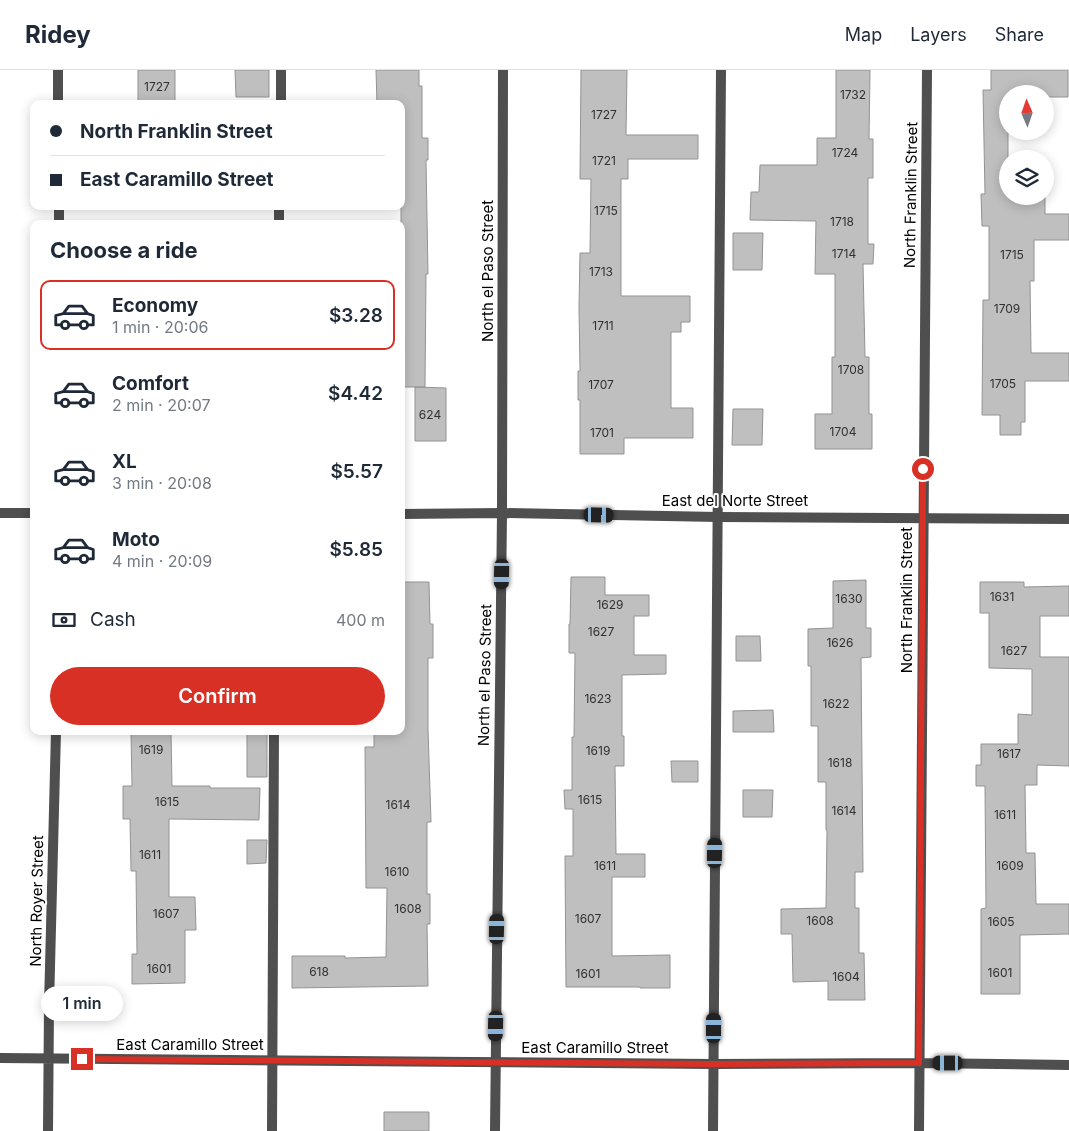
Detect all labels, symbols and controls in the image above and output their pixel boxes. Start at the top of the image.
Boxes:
text: Ridey [25,20,91,49]
text: Map [845,24,882,45]
text: Layers [910,24,967,45]
text: Share [995,24,1044,45]
house number: 1727 [144,79,170,94]
north arrow [999,85,1054,140]
map controls [999,85,1054,205]
house number: 1732 [840,87,866,102]
house number: 1727 [591,107,617,122]
text: North Franklin Street [80,120,273,143]
street label: North Franklin Street [900,122,921,268]
house number: 1724 [832,145,859,160]
button: layers [999,150,1054,205]
house number: 1721 [592,153,616,168]
text: East Caramillo Street [80,168,273,191]
street label: North el Paso Street [478,200,497,342]
house number: 1715 [594,203,618,218]
house number: 1718 [830,214,854,229]
text: Choose a ride [50,237,198,263]
house number: 1714 [832,246,856,261]
house number: 1715 [1000,247,1024,262]
house number: 1713 [589,264,613,279]
icon: car [52,293,97,338]
text: Economy [112,294,198,317]
house number: 1709 [994,301,1020,316]
text: $3.28 [329,304,383,327]
text: 1 min · 20:06 [112,317,208,337]
house number: 1711 [592,318,614,333]
house number: 1708 [838,362,864,377]
icon: car [52,371,97,416]
text: Comfort [112,372,189,395]
house number: 1705 [990,376,1016,391]
house number: 1707 [588,377,614,392]
text: $4.42 [328,382,383,405]
text: 2 min · 20:07 [112,395,211,415]
house number: 624 [419,407,441,422]
house number: 1704 [830,424,857,439]
house number: 1701 [590,425,614,440]
icon: car [52,449,97,494]
text: XL [112,450,137,473]
route start [912,458,934,480]
text: $5.57 [330,460,383,483]
text: 3 min · 20:08 [112,473,212,493]
street label: East del Norte Street [662,491,808,510]
car [583,507,614,523]
icon: car [52,527,97,572]
street label: North Franklin Street [897,527,916,673]
text: Moto [112,528,160,551]
text: $5.85 [329,538,383,561]
text: 4 min · 20:09 [112,551,212,571]
car [494,559,509,589]
house number: 1631 [990,589,1014,604]
house number: 1630 [835,591,863,606]
house number: 1629 [596,597,624,612]
street label: North el Paso Street [474,604,495,746]
icon: cash [50,606,78,634]
text: Cash [90,608,136,631]
text: 400 m [336,610,385,630]
house number: 1627 [588,624,614,639]
house number: 1626 [826,635,854,650]
house number: 1627 [1001,643,1027,658]
button: Confirm [50,667,385,725]
house number: 1623 [584,691,612,706]
house number: 1622 [823,696,849,711]
house number: 1619 [139,742,163,757]
house number: 1619 [586,743,610,758]
house number: 1617 [997,746,1021,761]
house number: 1618 [828,755,852,770]
house number: 1615 [578,792,602,807]
house number: 1615 [155,794,179,809]
house number: 1614 [386,797,411,812]
house number: 1614 [832,803,857,818]
house number: 1611 [994,807,1016,822]
street label: North Royer Street [26,835,47,967]
car [707,838,722,868]
house number: 1611 [139,847,161,862]
house number: 1611 [594,858,616,873]
house number: 1609 [996,858,1024,873]
house number: 1610 [385,864,409,879]
house number: 1608 [394,901,422,916]
house number: 1607 [153,906,179,921]
house number: 1607 [575,911,601,926]
house number: 1608 [806,913,834,928]
car [489,914,504,944]
house number: 1605 [987,914,1015,929]
house number: 1601 [147,961,171,976]
house number: 618 [309,964,329,979]
house number: 1601 [988,965,1012,980]
house number: 1601 [576,966,600,981]
house number: 1604 [832,969,860,984]
callout: 1 min [41,986,123,1022]
text: 1 min [62,993,102,1013]
car [488,1011,503,1041]
car [706,1013,721,1043]
street label: East Caramillo Street [116,1035,264,1054]
street label: East Caramillo Street [521,1038,669,1057]
route end [71,1048,93,1070]
car [933,1056,963,1071]

